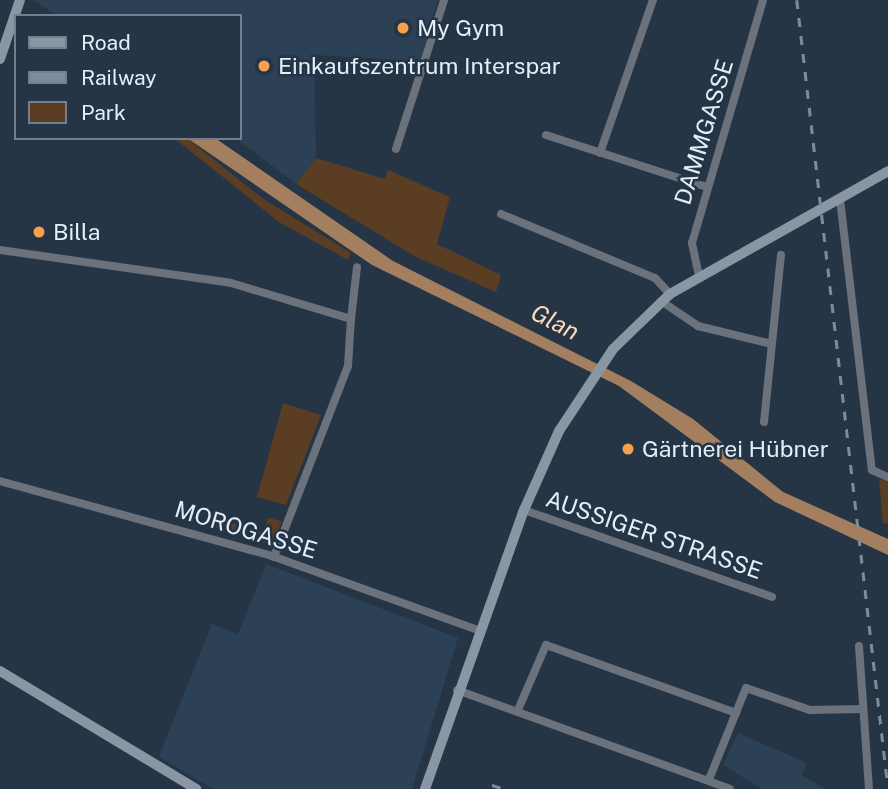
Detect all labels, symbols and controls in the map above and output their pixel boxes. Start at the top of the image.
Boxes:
legend [14,14,242,140]
place label: My Gym [417,14,504,42]
marker: My Gym [395,20,411,36]
text: Road [81,30,131,55]
place label: Einkaufszentrum Interspar [278,52,561,80]
street label: DAMMGASSE [669,56,739,208]
marker: Einkaufszentrum Interspar [256,58,272,74]
text: Railway [81,65,157,90]
text: Park [81,100,126,125]
place label: Billa [53,218,100,246]
marker: Billa [31,224,47,240]
water label: Glan [526,298,584,346]
place label: Gärtnerei Hübner [642,435,829,463]
marker: Gärtnerei Hübner [620,441,636,457]
street label: AUSSIGER STRASSE [542,485,766,585]
street label: MOROGASSE [171,495,321,565]

